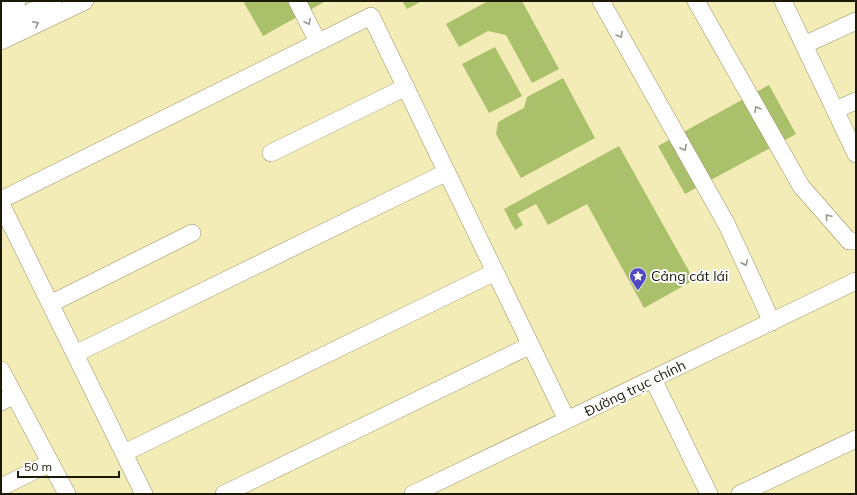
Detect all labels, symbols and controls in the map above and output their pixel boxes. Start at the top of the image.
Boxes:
one-way arrow [303,17,311,25]
one-way arrow [32,21,39,29]
one-way arrow [616,31,623,38]
one-way arrow [755,105,762,113]
one-way arrow [679,144,686,151]
one-way arrow [825,214,833,222]
one-way arrow [740,259,748,266]
place icon: Cảng cát lái [628,266,648,291]
place label: Cảng cát lái [651,267,728,285]
street label: Đường trục chính [581,356,689,420]
scale bar [18,453,119,479]
text: 50 m [24,459,52,474]

